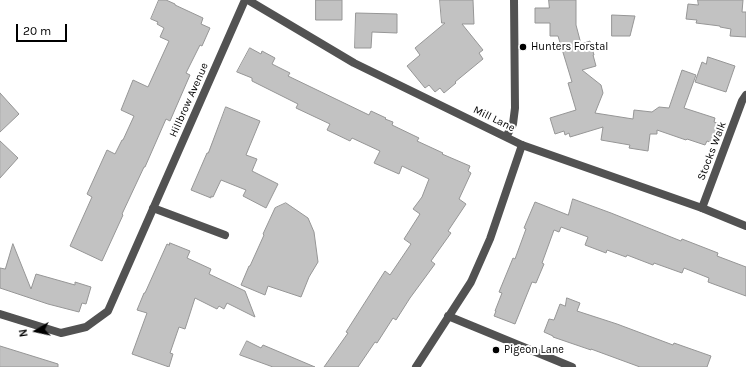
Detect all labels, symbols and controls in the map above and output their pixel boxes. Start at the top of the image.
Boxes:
scale bar [18,16,69,42]
text: 20 m [23,24,51,38]
place label: Hunters Forstal [531,40,608,54]
marker: Hunters Forstal [518,42,528,52]
street label: Hillbrow Avenue [167,61,211,139]
street label: Mill Lane [471,103,517,135]
street label: Stocks Walk [695,120,729,182]
north arrow [16,311,56,351]
text: N [17,328,31,338]
place label: Pigeon Lane [504,343,564,357]
marker: Pigeon Lane [491,345,501,355]

